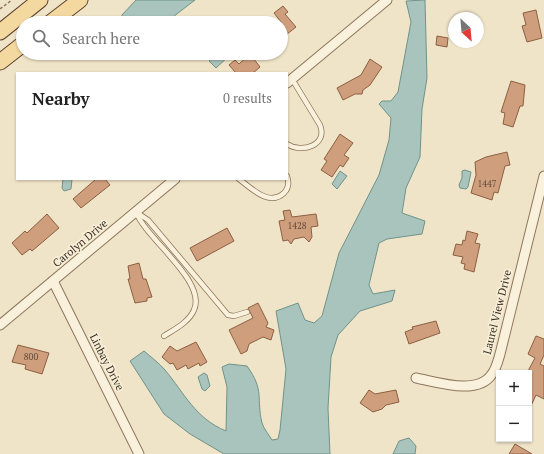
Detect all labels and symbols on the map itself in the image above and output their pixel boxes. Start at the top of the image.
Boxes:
north arrow [448,12,484,48]
house number: 1447 [477,178,497,190]
street label: Carolyn Drive [50,216,111,270]
house number: 1428 [287,220,307,232]
street label: Laurel View Drive [480,268,514,356]
street label: Linbay Drive [87,331,127,393]
house number: 800 [24,351,38,363]

